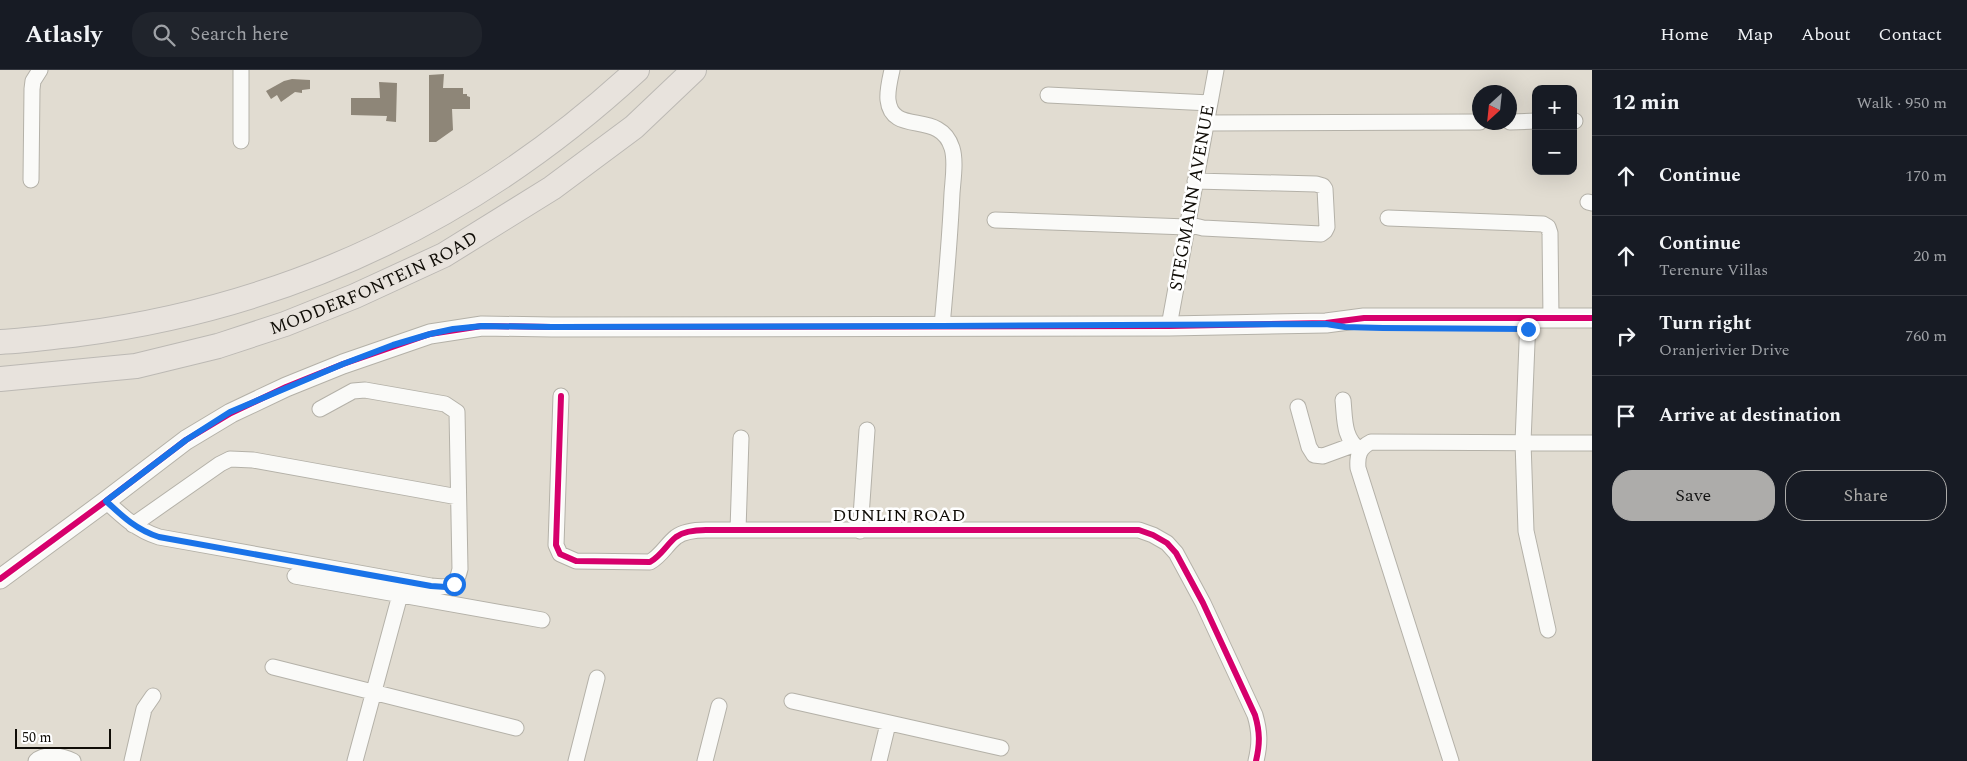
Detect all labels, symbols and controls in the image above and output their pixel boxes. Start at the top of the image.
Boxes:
search box [132,12,482,57]
text: Atlasly [25,17,102,53]
text: Search here [190,20,289,49]
icon: search [150,21,178,49]
text: Home [1660,21,1709,48]
text: Map [1737,21,1773,48]
text: About [1801,21,1851,48]
text: Contact [1879,21,1942,48]
north arrow [1472,85,1517,130]
map controls [1532,85,1577,175]
button: + [1532,85,1577,130]
text: 12 min [1612,87,1680,119]
text: Walk · 950 m [1856,91,1947,115]
street label: STEGMANN AVENUE [1162,103,1222,293]
button: − [1532,130,1577,175]
text: Continue [1659,161,1741,190]
icon: ahead [1612,162,1640,190]
text: 170 m [1905,164,1947,188]
street label: MODDERFONTEIN ROAD [266,224,483,342]
text: Continue [1659,229,1741,258]
icon: ahead [1612,242,1640,270]
text: 20 m [1913,244,1947,268]
text: Terenure Villas [1659,258,1768,282]
text: Turn right [1659,309,1752,338]
route end [1517,318,1540,341]
icon: right [1612,322,1640,350]
text: 760 m [1905,324,1947,348]
text: Oranjerivier Drive [1659,338,1790,362]
text: Arrive at destination [1659,401,1841,430]
icon: arrive [1612,402,1640,430]
button: Save [1612,470,1775,521]
button: Share [1785,470,1947,521]
street label: DUNLIN ROAD [833,502,965,529]
route start [443,573,466,596]
scale bar [15,726,111,749]
text: 50 m [22,727,52,748]

